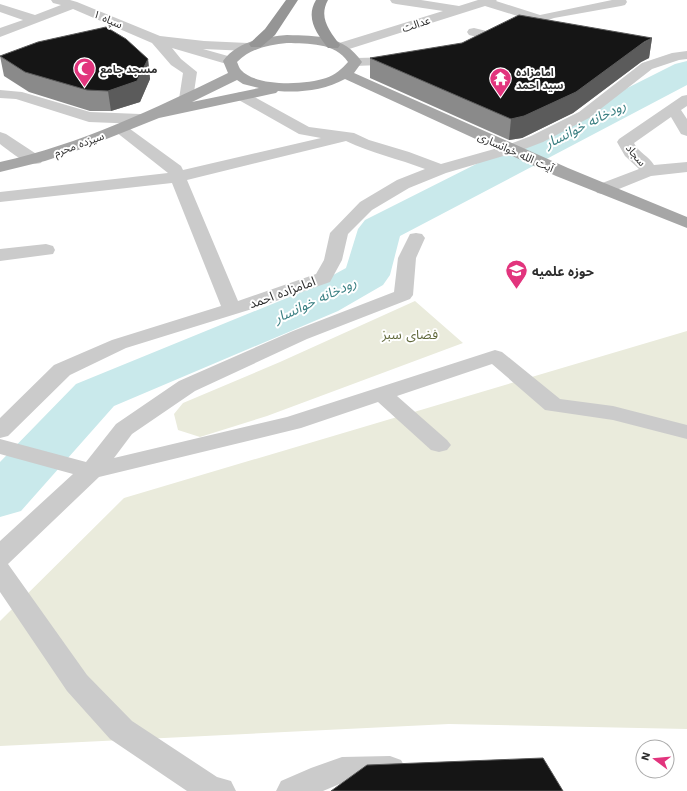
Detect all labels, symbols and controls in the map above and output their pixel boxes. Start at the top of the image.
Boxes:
street label: سپاه ۱ [91,8,125,33]
street label: عدالت [400,14,432,35]
mosque icon: مسجد جامع [72,56,98,89]
place label: مسجد جامع [100,63,157,78]
temple icon: امامزاده سید احمد [487,65,513,98]
place label: امامزاده سید احمد [516,66,563,92]
water label: رودخانه خوانسار [541,97,629,153]
street label: سیزده محرم [52,129,107,160]
street label: آیت الله خوانساری [476,130,556,175]
street label: سجاد [623,142,649,169]
school or university icon: حوزه علمیه [504,258,530,291]
place label: حوزه علمیه [532,264,594,279]
street label: امامزاده احمد [247,274,317,311]
water label: رودخانه خوانسار [271,274,359,327]
park label: فضای سبز [381,327,438,343]
north arrow [635,739,675,779]
text: N [638,751,653,762]

